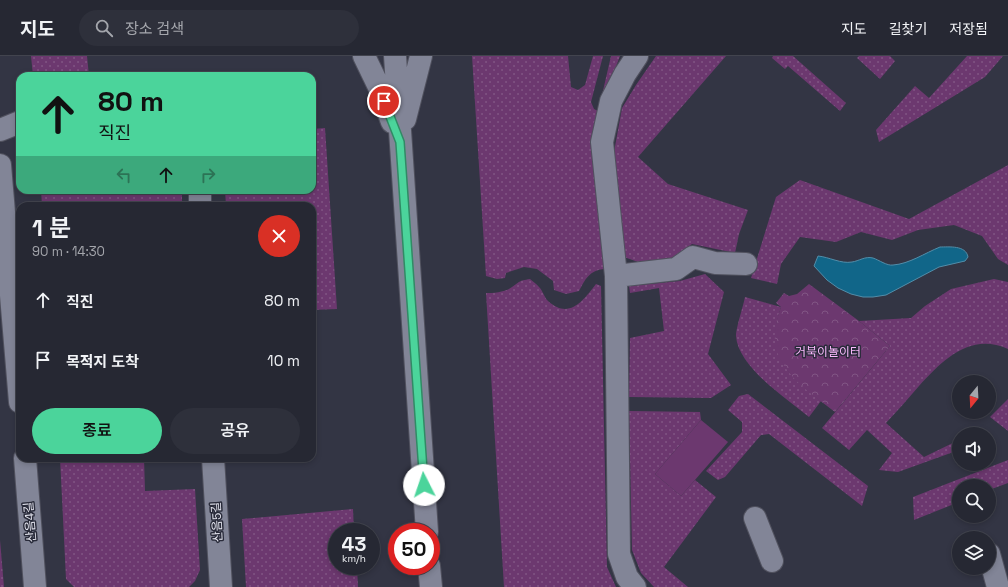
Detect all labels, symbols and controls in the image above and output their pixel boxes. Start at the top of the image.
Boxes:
search box [79,10,359,46]
text: 지도 [20,17,55,42]
icon: search [93,17,115,39]
text: 장소 검색 [125,19,184,38]
text: 지도 [841,20,867,38]
text: 길찾기 [889,20,927,38]
text: 저장됨 [949,20,988,38]
text: 80 m [98,83,164,119]
pin [367,84,401,118]
icon: ahead [32,88,84,140]
icon: arrive [373,90,395,112]
text: 직진 [98,121,131,144]
icon: left [113,164,135,186]
icon: ahead [155,164,177,186]
icon: right [197,164,219,186]
text: 1 분 [32,212,71,243]
button: close [258,215,300,257]
text: 90 m · 14:30 [32,243,105,260]
icon: ahead [32,289,54,311]
text: 80 m [264,291,300,310]
text: 직진 [66,292,94,311]
park label: 거북이놀이터 [795,344,861,360]
icon: arrive [32,349,54,371]
text: 10 m [267,351,300,370]
text: 목적지 도착 [66,352,139,371]
north arrow [952,375,996,419]
map controls [952,375,996,575]
button: 종료 [32,408,162,454]
button: 공유 [170,408,300,454]
button: sound [952,427,996,471]
position arrow [403,464,445,506]
button: search [952,479,996,523]
street label: 산음4길 [20,501,40,543]
street label: 산음5길 [208,501,226,543]
speed limit sign: 50 [388,523,440,575]
text: 43 [342,531,366,557]
button: layers [952,531,996,575]
text: km/h [342,552,366,565]

